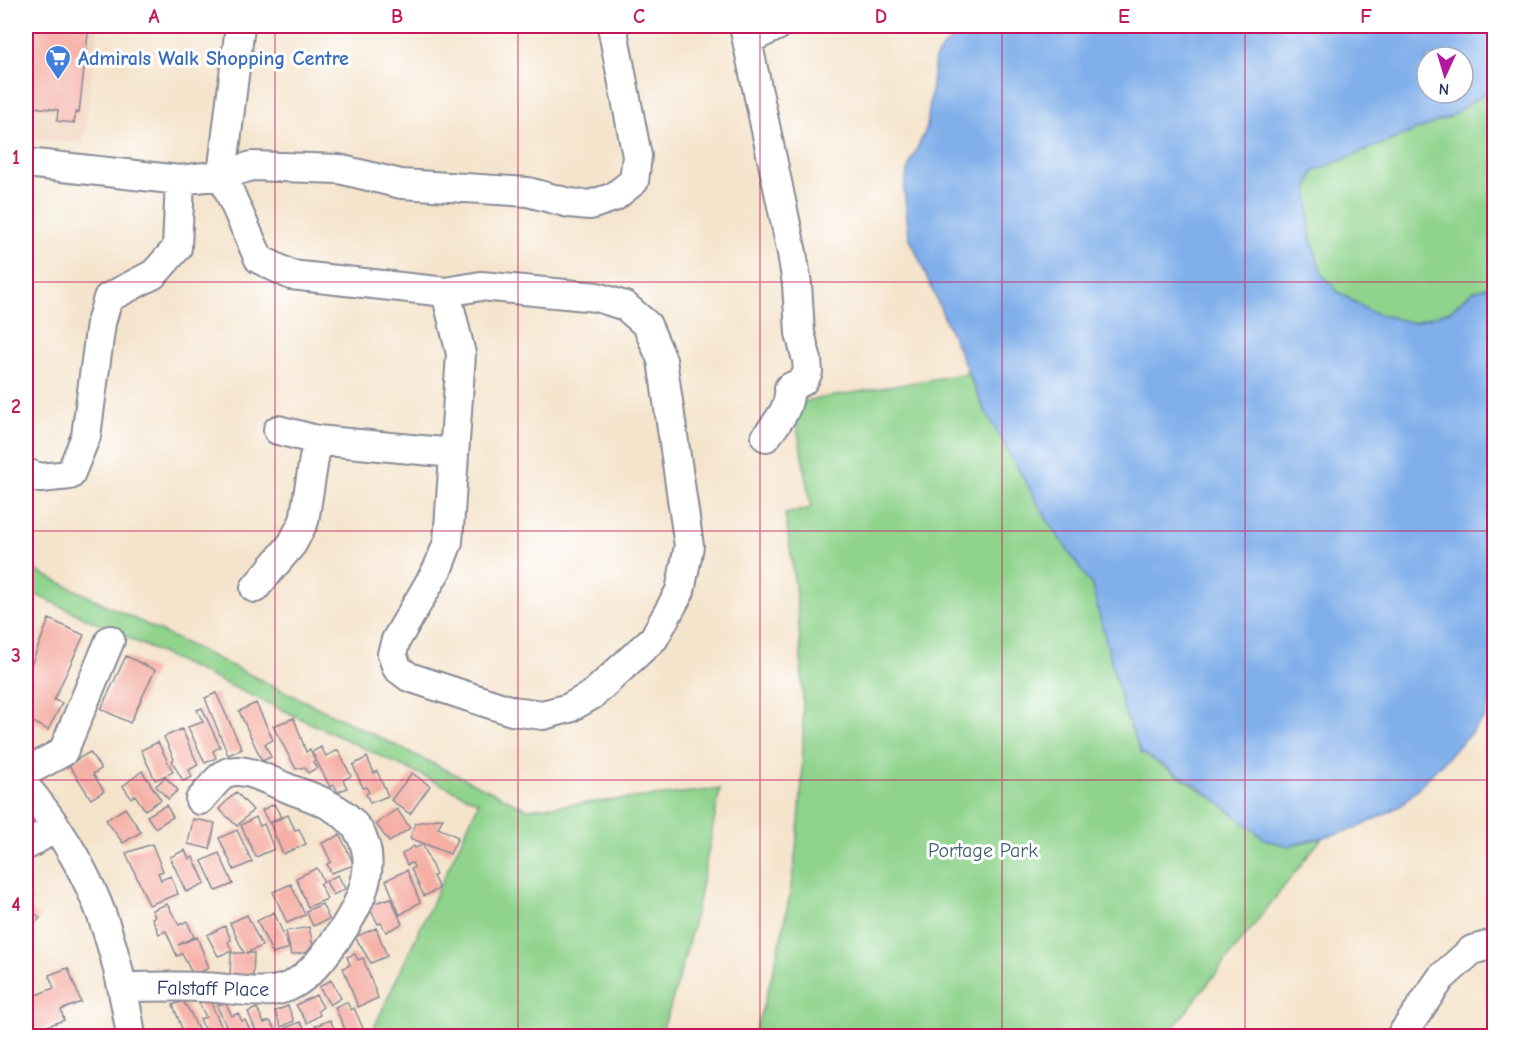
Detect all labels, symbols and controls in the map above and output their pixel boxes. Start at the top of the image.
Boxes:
text: A [148,5,160,28]
text: B [391,5,403,28]
text: C [633,5,645,28]
text: D [875,5,887,28]
text: E [1118,5,1130,28]
text: F [1360,5,1372,28]
supermarket icon: Admirals Walk Shopping Centre [43,43,73,81]
north arrow [1415,45,1475,105]
place label: Admirals Walk Shopping Centre [78,47,349,70]
text: N [1438,80,1450,98]
text: 1 [12,146,20,169]
text: 2 [11,395,21,418]
text: 3 [11,644,21,667]
park label: Portage Park [928,839,1038,862]
text: 4 [11,893,21,916]
street label: Falstaff Place [157,976,269,1001]

